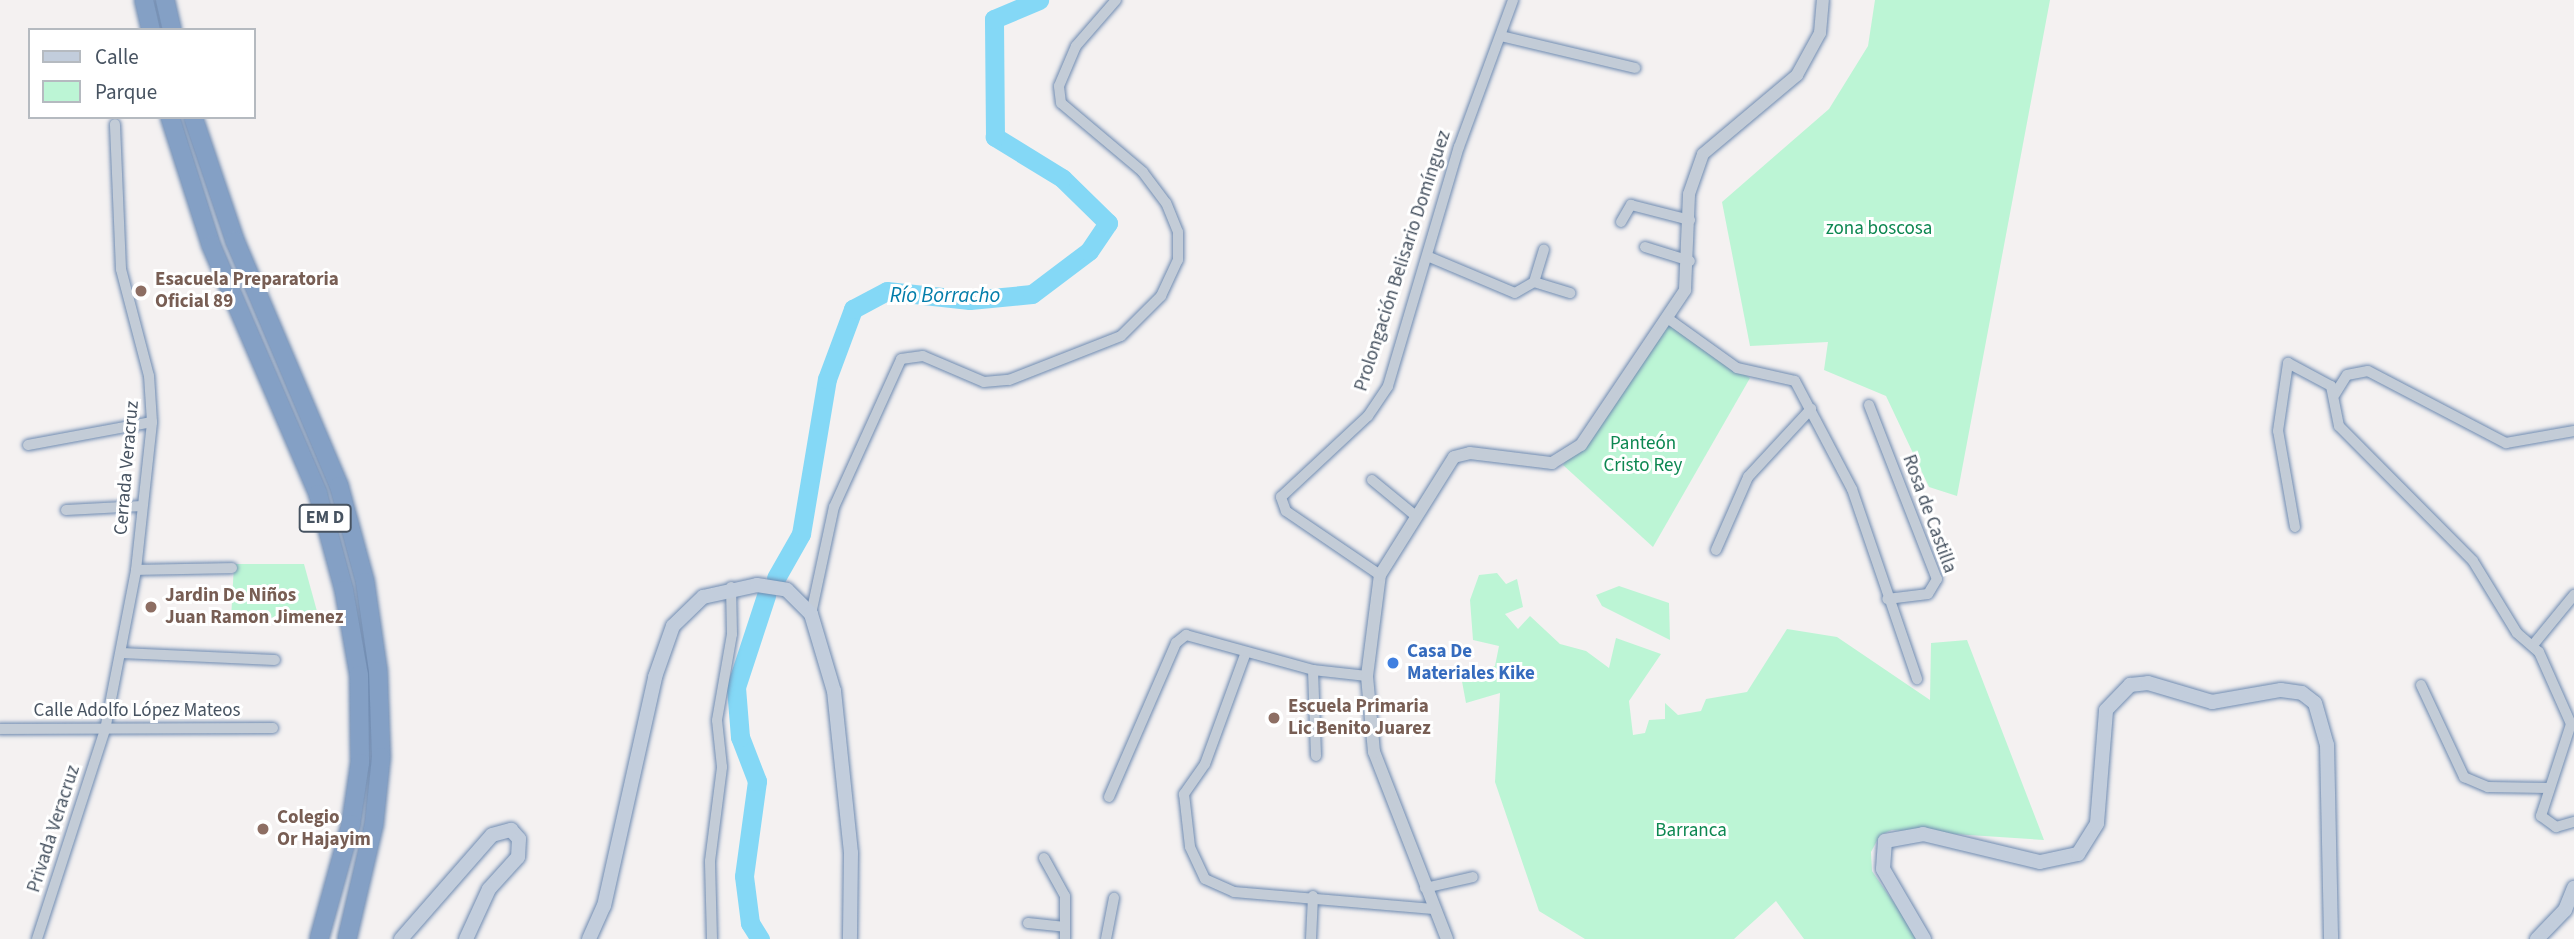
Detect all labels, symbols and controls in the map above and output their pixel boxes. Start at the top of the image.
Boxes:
legend [28,28,256,119]
text: Calle [95,42,139,72]
text: Parque [95,77,157,107]
street label: Prolongación Belisario Domínguez [1350,128,1456,394]
park label: zona boscosa [1826,218,1932,240]
place label: Esacuela Preparatoria Oficial 89 [155,269,339,313]
water label: Río Borracho [890,282,1000,308]
marker: Esacuela Preparatoria Oficial 89 [133,283,149,299]
street label: Cerrada Veracruz [110,400,144,536]
park label: Panteón Cristo Rey [1604,433,1682,477]
street label: Rosa de Castilla [1897,452,1961,576]
road number: EM D [297,504,353,532]
place label: Jardin De Niños Juan Ramon Jimenez [165,585,343,629]
marker: Jardin De Niños Juan Ramon Jimenez [143,599,159,615]
place label: Casa De Materiales Kike [1407,641,1535,685]
marker: Casa De Materiales Kike [1385,655,1401,671]
place label: Escuela Primaria Lic Benito Juarez [1288,696,1431,740]
street label: Calle Adolfo López Mateos [34,700,240,722]
marker: Escuela Primaria Lic Benito Juarez [1266,710,1282,726]
street label: Privada Veracruz [23,763,85,895]
place label: Colegio Or Hajayim [277,807,371,851]
park label: Barranca [1655,820,1727,842]
marker: Colegio Or Hajayim [255,821,271,837]

